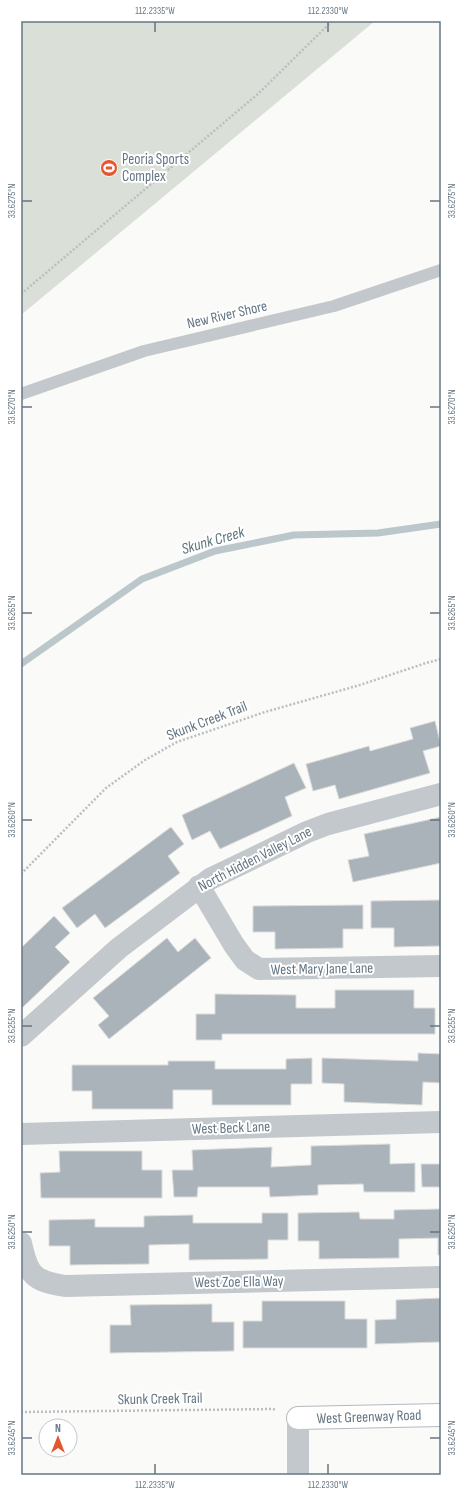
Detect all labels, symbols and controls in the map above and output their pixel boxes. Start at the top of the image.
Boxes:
text: 112.2335°W [135,5,175,17]
text: 112.2330°W [308,5,348,17]
place label: Peoria Sports Complex [122,150,189,186]
sports icon: Peoria Sports Complex [99,158,119,178]
text: 33.6275°N [6,184,18,218]
text: 33.6275°N [446,184,458,218]
street label: New River Shore [185,297,269,333]
text: 33.6270°N [6,389,18,425]
text: 33.6270°N [446,389,458,425]
water label: Skunk Creek [179,523,248,559]
text: 33.6265°N [6,595,18,631]
text: 33.6265°N [446,595,458,631]
street label: Skunk Creek Trail [164,697,250,745]
text: 33.6260°N [6,802,18,838]
text: 33.6260°N [446,802,458,838]
street label: North Hidden Valley Lane [195,822,315,896]
street label: West Mary Jane Lane [271,959,373,979]
text: 33.6255°N [6,1009,18,1043]
text: 33.6255°N [446,1009,458,1043]
street label: West Beck Lane [191,1117,271,1139]
text: 33.6250°N [6,1214,18,1250]
text: 33.6250°N [446,1214,458,1250]
street label: West Zoe Ella Way [194,1272,284,1292]
street label: Skunk Creek Trail [117,1389,203,1409]
street label: West Greenway Road [316,1406,422,1428]
north arrow [38,1418,78,1458]
text: 33.6245°N [6,1421,18,1455]
text: 33.6245°N [446,1421,458,1455]
text: N [55,1422,61,1435]
text: 112.2335°W [135,1479,175,1491]
text: 112.2330°W [308,1479,348,1491]

